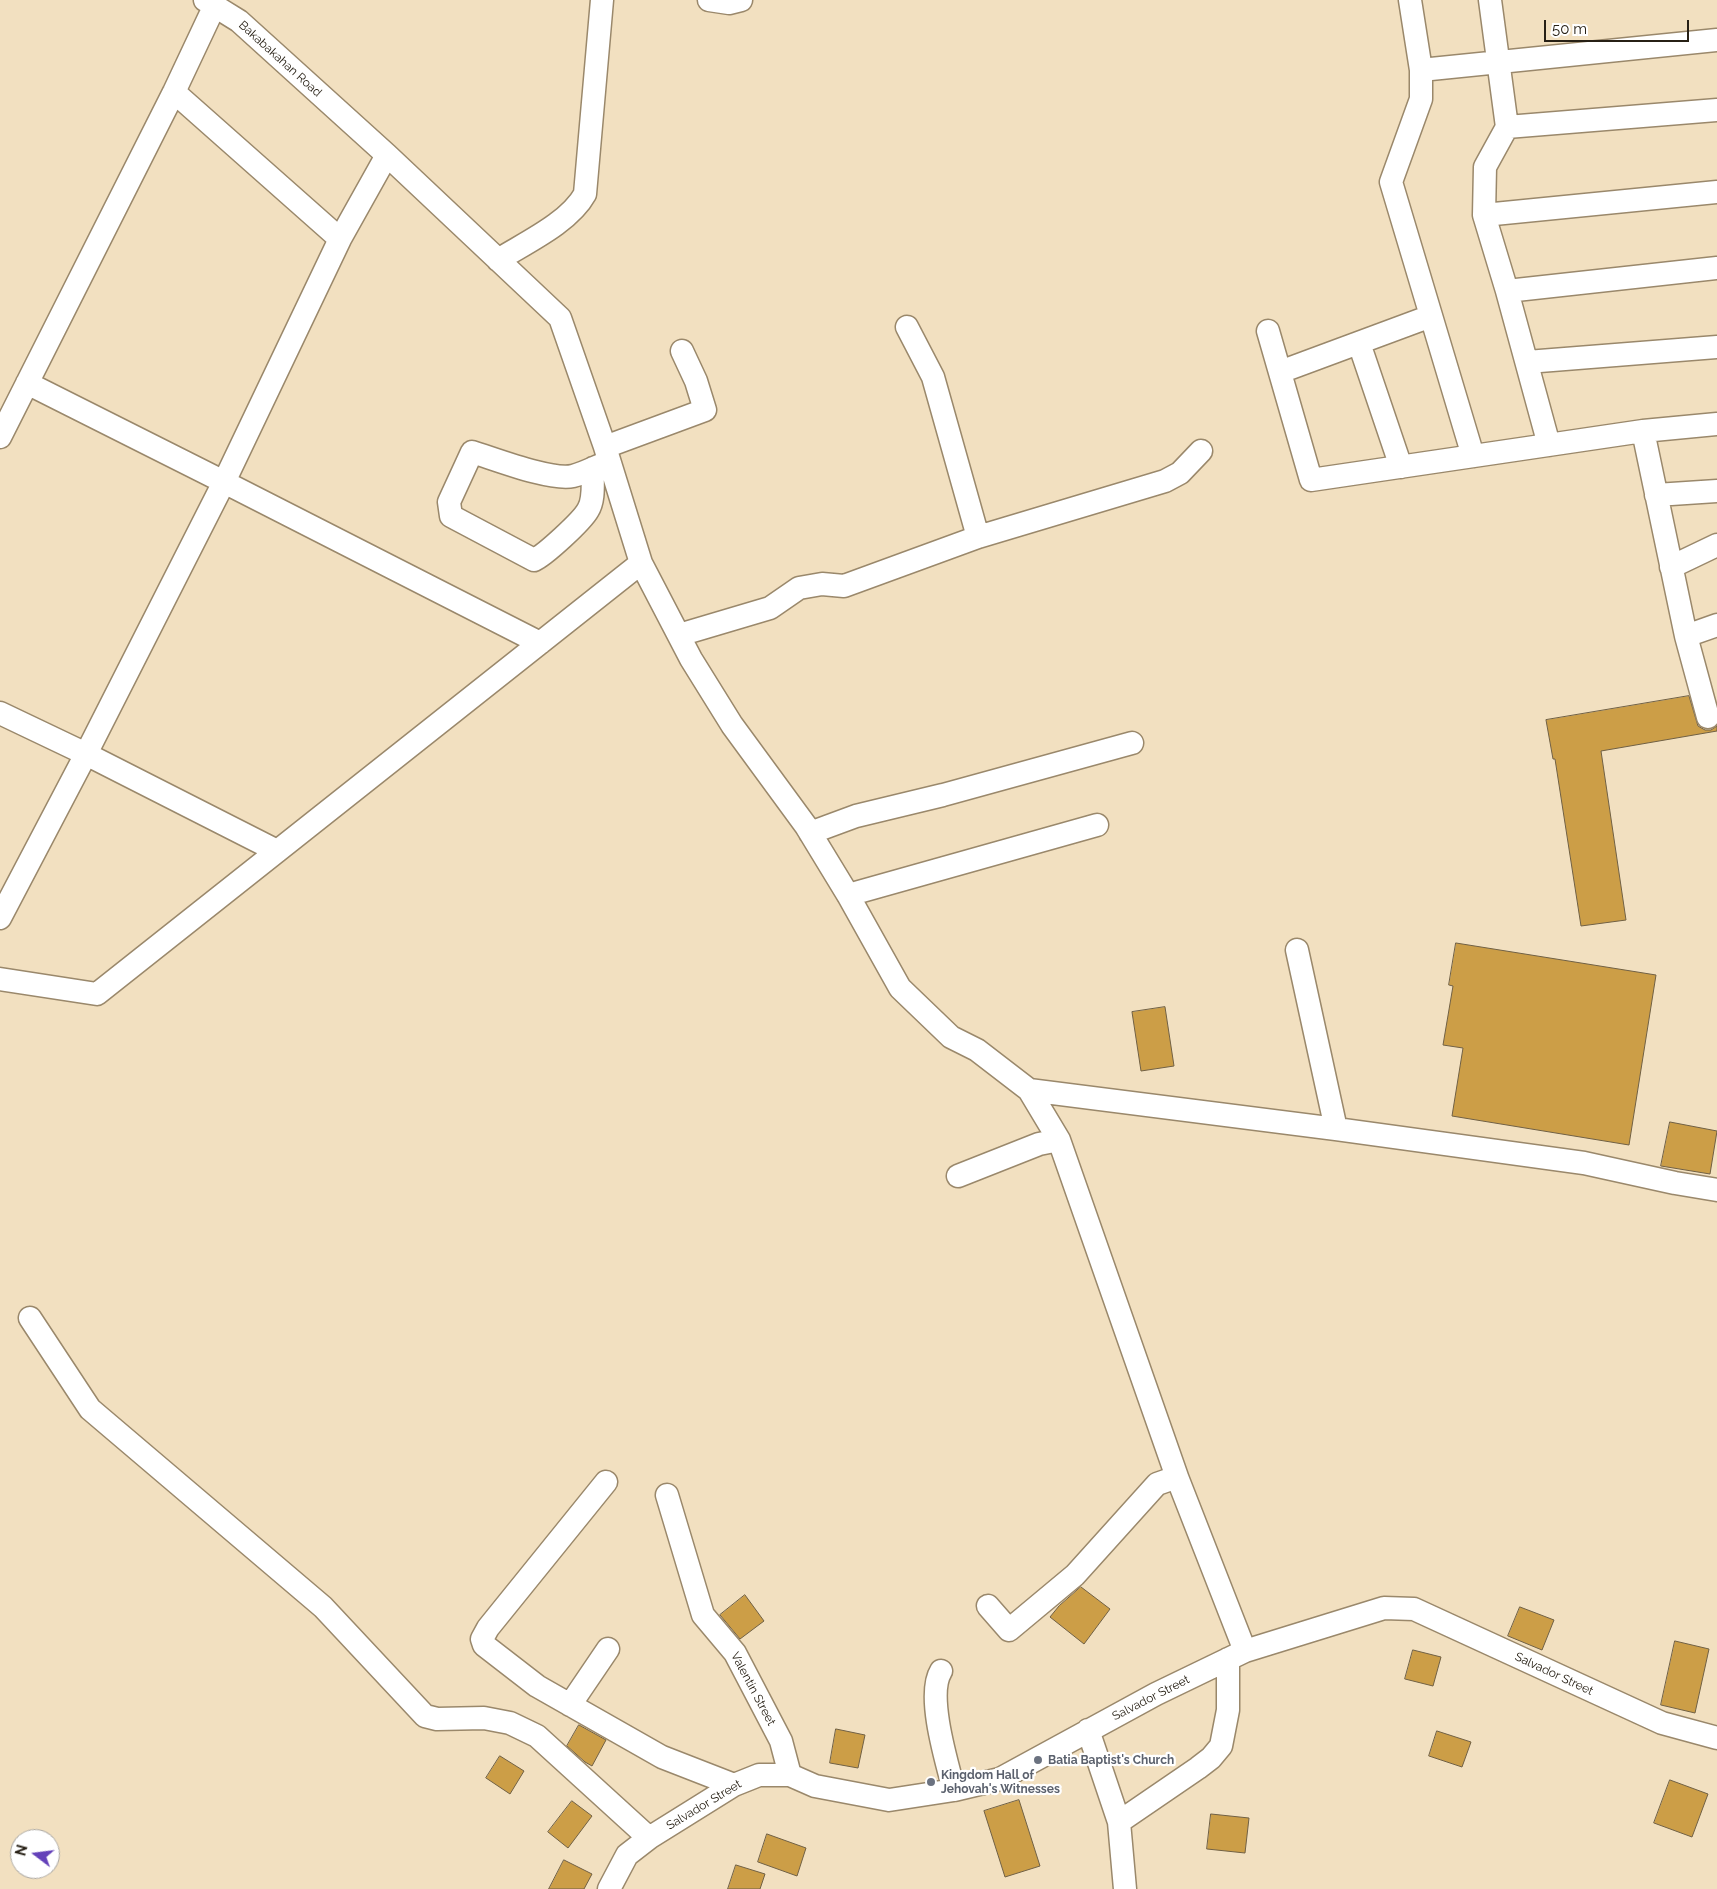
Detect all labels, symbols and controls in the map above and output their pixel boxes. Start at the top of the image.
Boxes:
scale bar [1547,10,1692,42]
street label: Bakabakahan Road [236,18,324,100]
text: 50 m [1552,20,1587,38]
street label: Valentin Street [728,1650,778,1728]
street label: Salvador Street [1513,1650,1595,1698]
street label: Salvador Street [1110,1672,1192,1724]
place label: Batia Baptist's Church [1048,1753,1174,1767]
marker: Batia Baptist's Church [1032,1754,1044,1766]
place label: Kingdom Hall of Jehovah's Witnesses [941,1768,1060,1796]
marker: Kingdom Hall of Jehovah's Witnesses [925,1776,937,1788]
street label: Salvador Street [664,1777,744,1833]
north arrow [10,1829,60,1879]
text: N [12,1843,31,1858]

